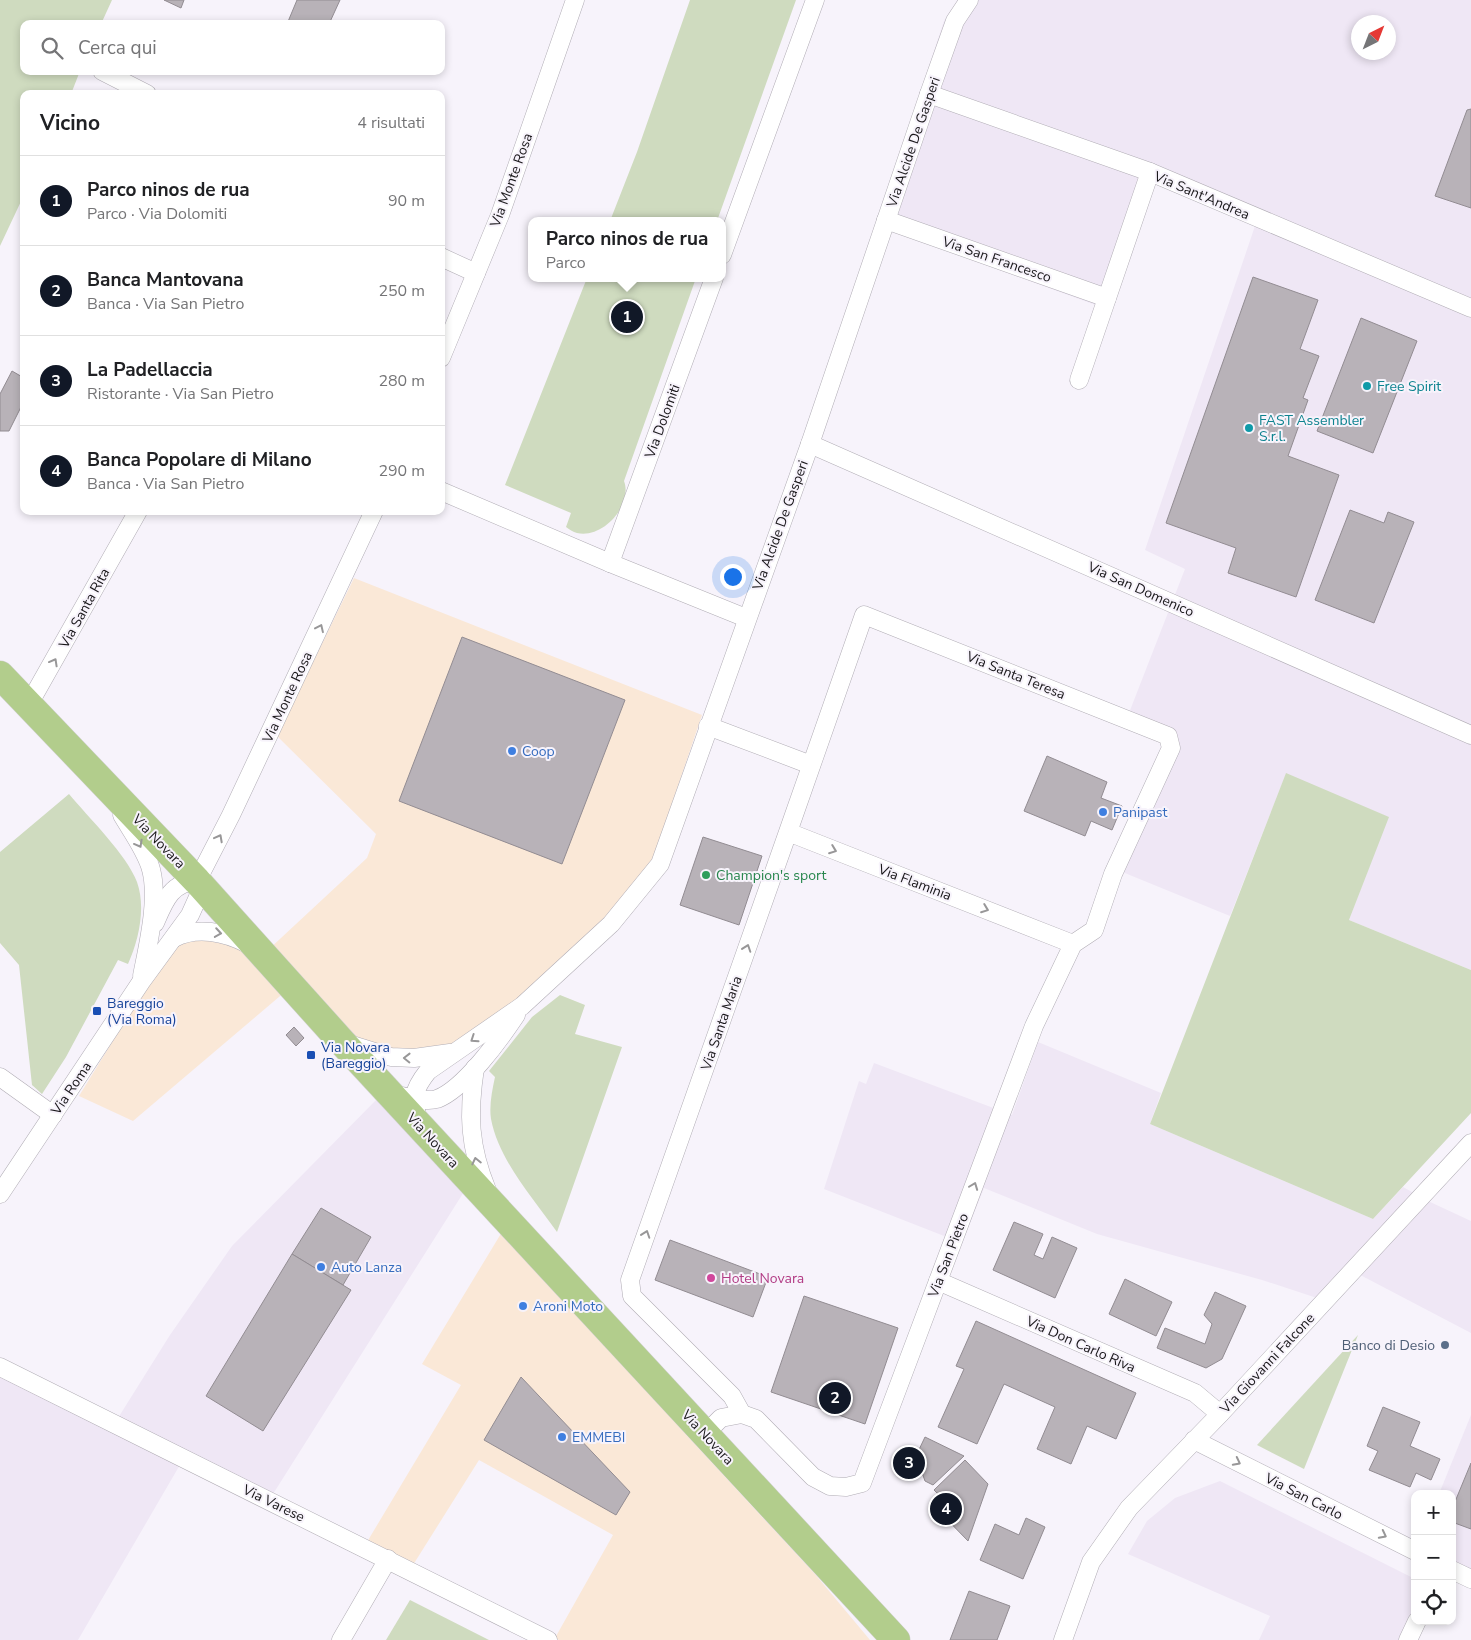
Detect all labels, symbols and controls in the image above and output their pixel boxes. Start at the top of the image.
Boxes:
north arrow [1351,15,1396,60]
search box [20,20,445,75]
icon: search [38,34,66,62]
text: Cerca qui [78,35,157,61]
street label: Via Alcide De Gasperi [882,74,945,211]
text: Vicino [40,109,100,137]
text: 4 risultati [357,112,425,134]
street label: Via Monte Rosa [485,131,537,231]
street label: Via Sant'Andrea [1150,166,1252,224]
text: Parco ninos de rua [87,177,250,203]
text: 1 [51,190,61,212]
text: 90 m [388,190,425,212]
text: Parco · Via Dolomiti [87,203,227,225]
popup [528,217,726,282]
text: Parco ninos de rua [546,226,708,252]
street label: Via San Francesco [939,232,1054,287]
text: Parco [546,252,586,274]
text: Banca Mantovana [87,267,244,293]
text: 2 [51,280,61,302]
text: 250 m [378,280,425,302]
text: Banca · Via San Pietro [87,293,244,315]
pin: 1 [611,298,643,336]
text: La Padellaccia [87,357,213,383]
text: 3 [51,370,61,392]
text: 280 m [378,370,425,392]
place label: Free Spirit [1377,377,1441,396]
marker: Free Spirit [1361,380,1373,392]
street label: Via Dolomiti [640,382,685,462]
text: Ristorante · Via San Pietro [87,383,274,405]
place label: FAST Assembler S.r.l. [1259,411,1364,446]
marker: FAST Assembler S.r.l. [1243,422,1255,434]
text: Banca Popolare di Milano [87,447,312,473]
street label: Via Alcide De Gasperi [748,458,813,594]
text: 4 [51,460,61,482]
text: 290 m [378,460,425,482]
text: Banca · Via San Pietro [87,473,244,495]
street label: Via San Domenico [1084,557,1197,621]
your location [720,564,746,590]
street label: Via Santa Rita [54,565,114,653]
one-way arrow [314,624,324,633]
street label: Via Santa Teresa [963,647,1068,704]
street label: Via Monte Rosa [258,648,317,747]
one-way arrow [48,658,58,667]
place label: Coop [522,742,555,761]
marker: Coop [506,745,518,757]
place label: Panipast [1113,803,1167,822]
marker: Panipast [1097,806,1109,818]
street label: Via Novara [127,809,189,873]
one-way arrow [213,834,223,843]
one-way arrow [133,839,143,848]
one-way arrow [828,844,837,854]
street label: Via Flaminia [875,859,954,905]
place label: Champion's sport [716,866,826,885]
marker: Champion's sport [700,869,712,881]
one-way arrow [980,903,988,913]
one-way arrow [213,928,222,938]
one-way arrow [741,945,751,953]
street label: Via Santa Maria [696,973,747,1074]
place label: Bareggio (Via Roma) [107,994,177,1029]
marker: Bareggio (Via Roma) [91,1005,103,1017]
one-way arrow [470,1033,480,1042]
place label: Via Novara (Bareggio) [320,1038,390,1073]
marker: Via Novara (Bareggio) [305,1049,317,1061]
one-way arrow [403,1052,411,1063]
street label: Via Roma [46,1058,96,1119]
street label: Via Novara [402,1108,463,1172]
one-way arrow [471,1156,482,1165]
one-way arrow [968,1183,978,1191]
street label: Via San Pietro [923,1210,973,1301]
one-way arrow [640,1230,650,1238]
place label: Auto Lanza [331,1258,402,1277]
marker: Auto Lanza [315,1261,327,1273]
place label: Hotel Novara [721,1269,804,1288]
marker: Hotel Novara [705,1272,717,1284]
place label: Aroni Moto [533,1297,603,1316]
marker: Aroni Moto [517,1300,529,1312]
street label: Via Giovanni Falcone [1215,1309,1319,1418]
street label: Via Don Carlo Riva [1022,1311,1138,1377]
place label: Banco di Desio [1342,1336,1435,1355]
marker: Banco di Desio [1439,1339,1451,1351]
pin: 2 [819,1379,851,1417]
street label: Via Novara [677,1405,738,1469]
place label: EMMEBI [572,1428,625,1447]
marker: EMMEBI [556,1431,568,1443]
pin: 3 [893,1444,925,1482]
one-way arrow [1232,1456,1241,1466]
street label: Via San Carlo [1261,1468,1346,1524]
street label: Via Varese [239,1480,308,1527]
pin: 4 [930,1490,962,1528]
map controls [1411,1490,1456,1625]
button: + [1411,1490,1456,1535]
one-way arrow [1378,1529,1387,1539]
button: − [1411,1535,1456,1580]
button: locate [1411,1580,1456,1625]

